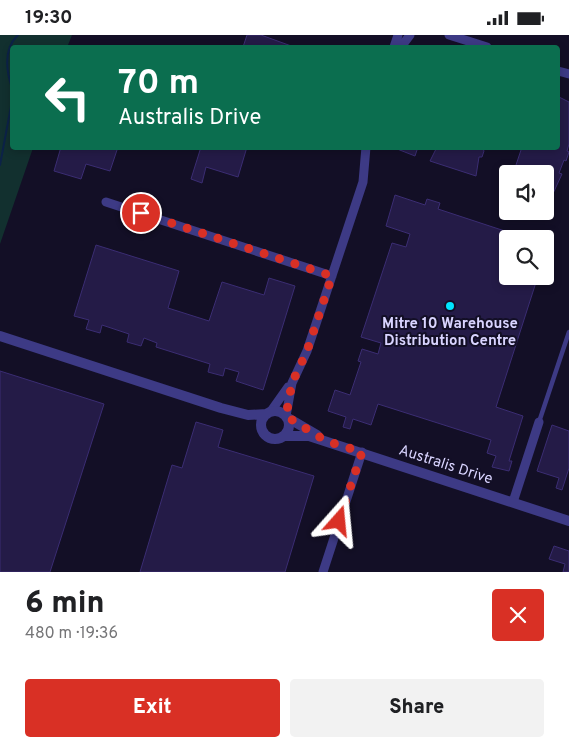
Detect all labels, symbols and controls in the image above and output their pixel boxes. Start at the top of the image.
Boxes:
text: 19:30 [25,6,72,30]
text: 70 m [118,62,199,106]
icon: left [35,65,100,130]
text: Australis Drive [118,105,261,132]
map controls [499,165,554,285]
button: sound [499,165,554,220]
pin [120,192,162,234]
icon: arrive [127,199,155,227]
button: search [499,230,554,285]
marker: Mitre 10 Warehouse Distribution Centre [444,300,456,312]
place label: Mitre 10 Warehouse Distribution Centre [382,315,518,351]
street label: Australis Drive [396,441,495,490]
position arrow [312,494,364,546]
text: 6 min [25,586,105,623]
button: close [492,589,544,641]
text: 480 m · 19:36 [25,624,118,644]
button: Exit [25,679,280,737]
button: Share [290,679,544,737]

